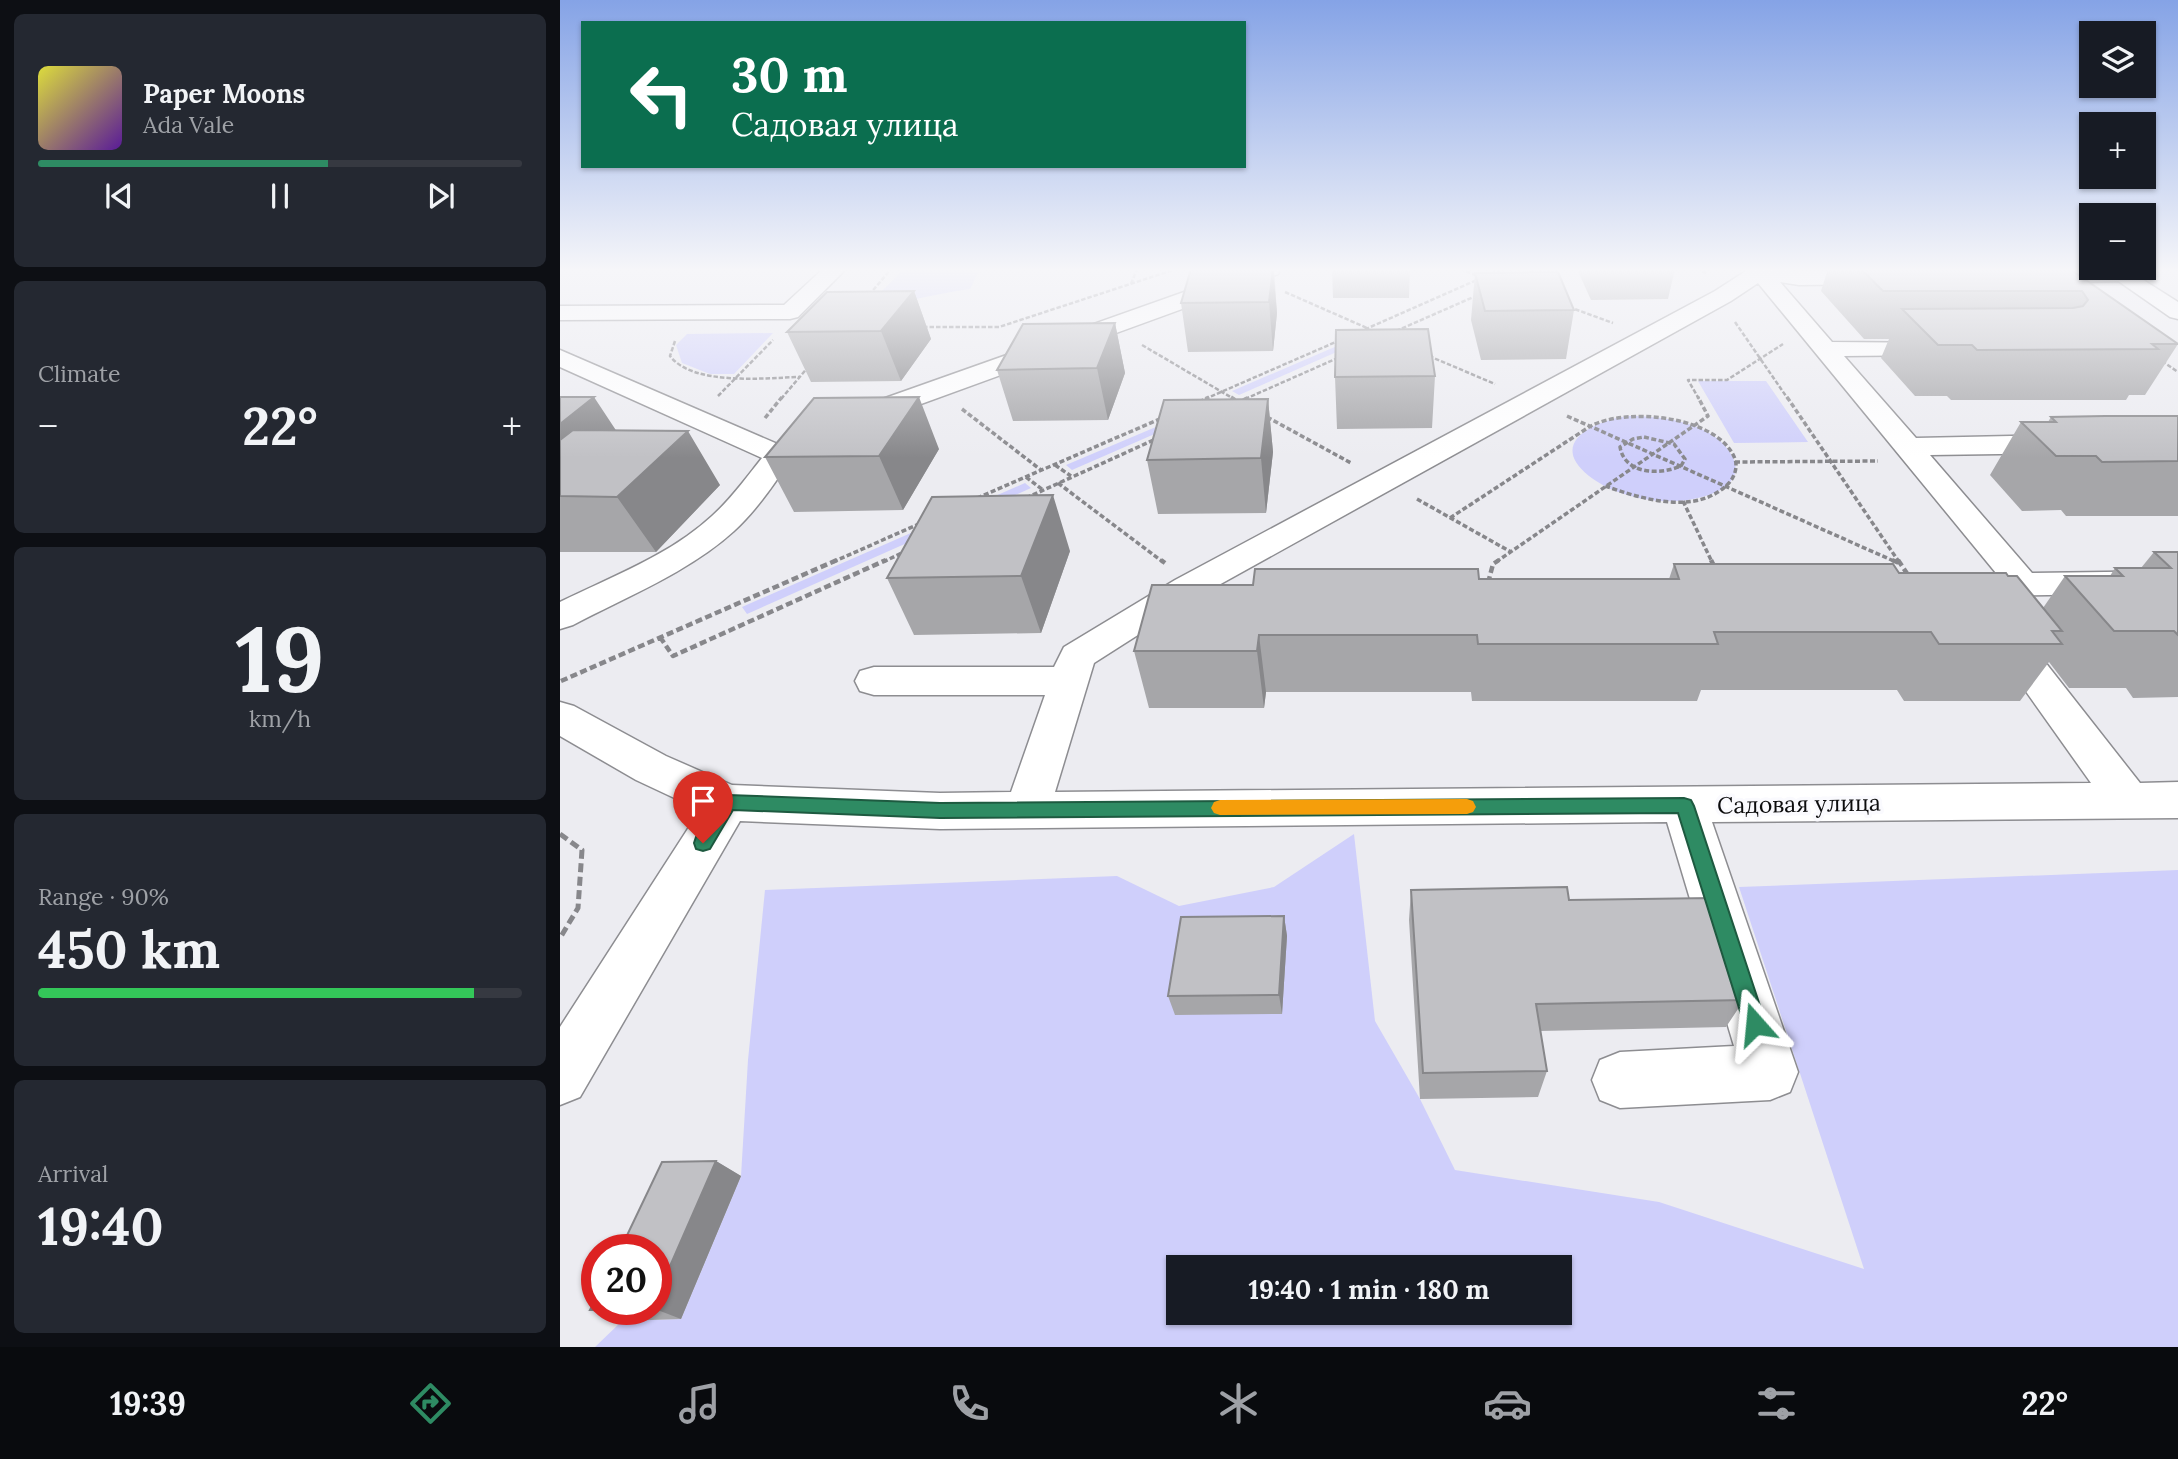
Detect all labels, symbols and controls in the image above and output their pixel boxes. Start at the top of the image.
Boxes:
map controls [2079,21,2156,280]
button: layers [2079,21,2156,98]
text: 30 m [731,43,848,105]
icon: left [616,49,707,140]
text: Paper Moons [143,77,305,110]
text: Садовая улица [731,104,959,145]
text: Ada Vale [143,110,234,139]
button: + [2079,112,2156,189]
icon: previous [100,177,138,215]
icon: pause [261,177,299,215]
icon: next [422,177,460,215]
button: − [2079,203,2156,280]
text: Climate [38,359,120,388]
text: 22° [242,393,318,459]
text: − [38,402,58,450]
text: + [502,402,522,450]
text: 19 [235,600,325,717]
text: km/h [249,704,311,733]
pin [673,771,733,843]
icon: arrive [684,782,722,820]
street label: Садовая улица [1717,788,1881,819]
text: Range · 90% [38,882,169,911]
text: 450 km [38,916,220,982]
position arrow [1718,987,1792,1061]
text: Arrival [38,1159,108,1188]
text: 19:40 [38,1193,164,1259]
speed limit sign: 20 [581,1234,672,1325]
text: 19:40 · 1 min · 180 m [1248,1273,1490,1306]
icon: directions [406,1379,455,1428]
icon: music [675,1379,724,1428]
icon: phone [945,1379,994,1428]
icon: climate [1214,1379,1263,1428]
icon: car [1483,1379,1532,1428]
icon: filters [1752,1379,1801,1428]
text: 19:39 [110,1383,186,1424]
text: 22° [2022,1383,2068,1424]

